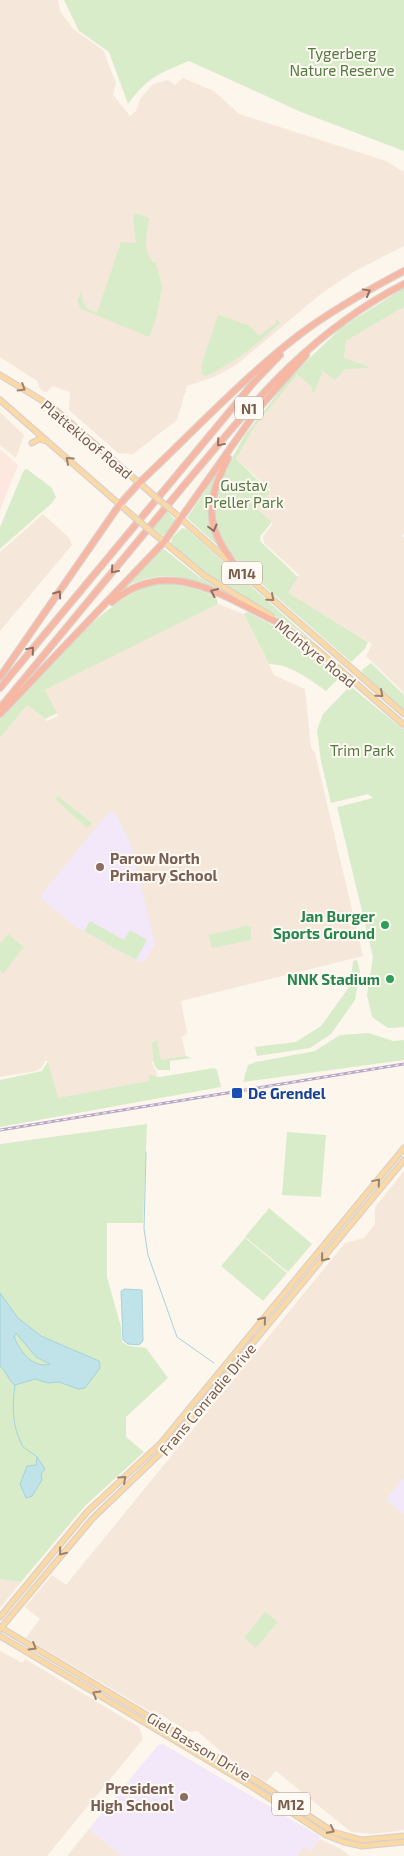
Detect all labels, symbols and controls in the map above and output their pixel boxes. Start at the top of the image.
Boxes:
park label: Tygerberg Nature Reserve [289,44,395,79]
one-way arrow [361,288,370,298]
one-way arrow [17,382,26,392]
street label: Plattekloof Road [38,396,136,482]
road number: N1 [235,396,263,419]
one-way arrow [217,437,225,446]
one-way arrow [66,457,75,466]
park label: Gustav Preller Park [204,476,284,511]
one-way arrow [208,524,218,532]
road number: M14 [222,562,262,584]
one-way arrow [111,564,120,573]
one-way arrow [210,588,219,599]
one-way arrow [52,590,61,600]
one-way arrow [265,593,274,601]
street label: McIntyre Road [272,615,360,691]
one-way arrow [25,647,34,656]
one-way arrow [374,688,383,697]
park label: Trim Park [330,741,394,759]
place label: Parow North Primary School [110,849,218,885]
marker: Parow North Primary School [94,861,106,873]
place label: Jan Burger Sports Ground [273,907,376,942]
marker: Jan Burger Sports Ground [379,919,391,931]
place label: NNK Stadium [287,970,380,988]
marker: NNK Stadium [384,973,396,985]
place label: De Grendel [248,1084,326,1102]
marker: De Grendel [230,1086,244,1100]
one-way arrow [371,1179,379,1188]
one-way arrow [322,1252,330,1261]
one-way arrow [257,1317,266,1326]
street label: Frans Conradie Drive [155,1339,259,1459]
one-way arrow [118,1476,127,1485]
one-way arrow [60,1546,68,1555]
one-way arrow [28,1640,37,1650]
one-way arrow [93,1691,102,1701]
street label: Giel Basson Drive [144,1708,254,1784]
place label: President High School [90,1779,174,1814]
marker: President High School [178,1791,190,1803]
road number: M12 [272,1792,310,1816]
one-way arrow [326,1824,335,1834]

